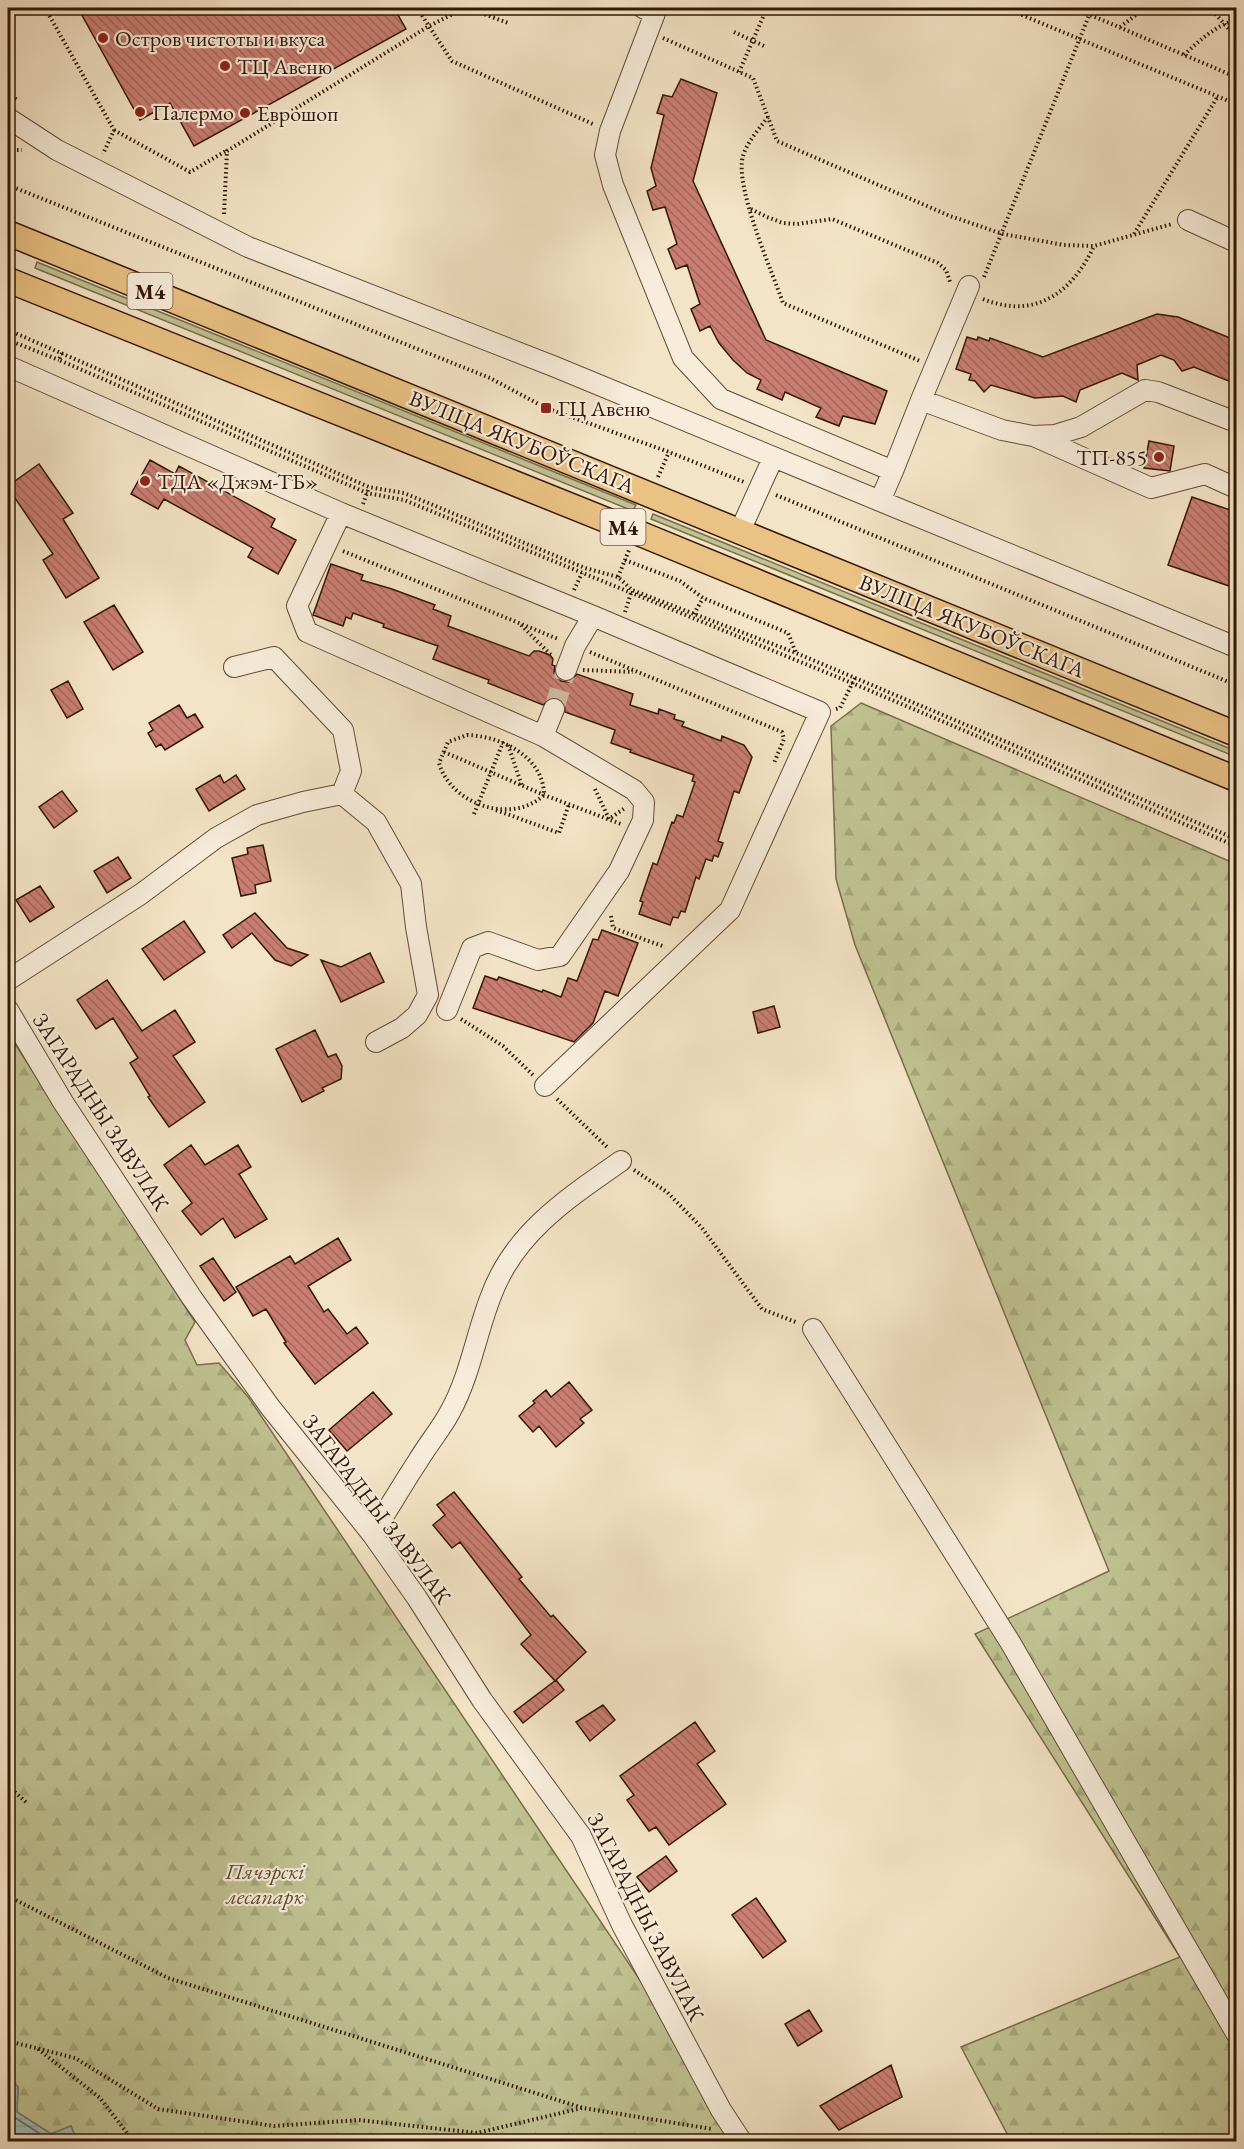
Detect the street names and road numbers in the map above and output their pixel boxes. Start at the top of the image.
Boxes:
road number: М4 [128,273,172,309]
street label: ВУЛІЦА ЯКУБОЎСКАГА [405,383,640,501]
road number: М4 [600,509,646,545]
street label: ВУЛІЦА ЯКУБОЎСКАГА [855,567,1090,685]
street label: ЗАГАРАДНЫ ЗАВУЛАК [26,1007,176,1217]
street label: ЗАГАРАДНЫ ЗАВУЛАК [296,1408,458,1610]
street label: ЗАГАРАДНЫ ЗАВУЛАК [581,1808,711,2027]

